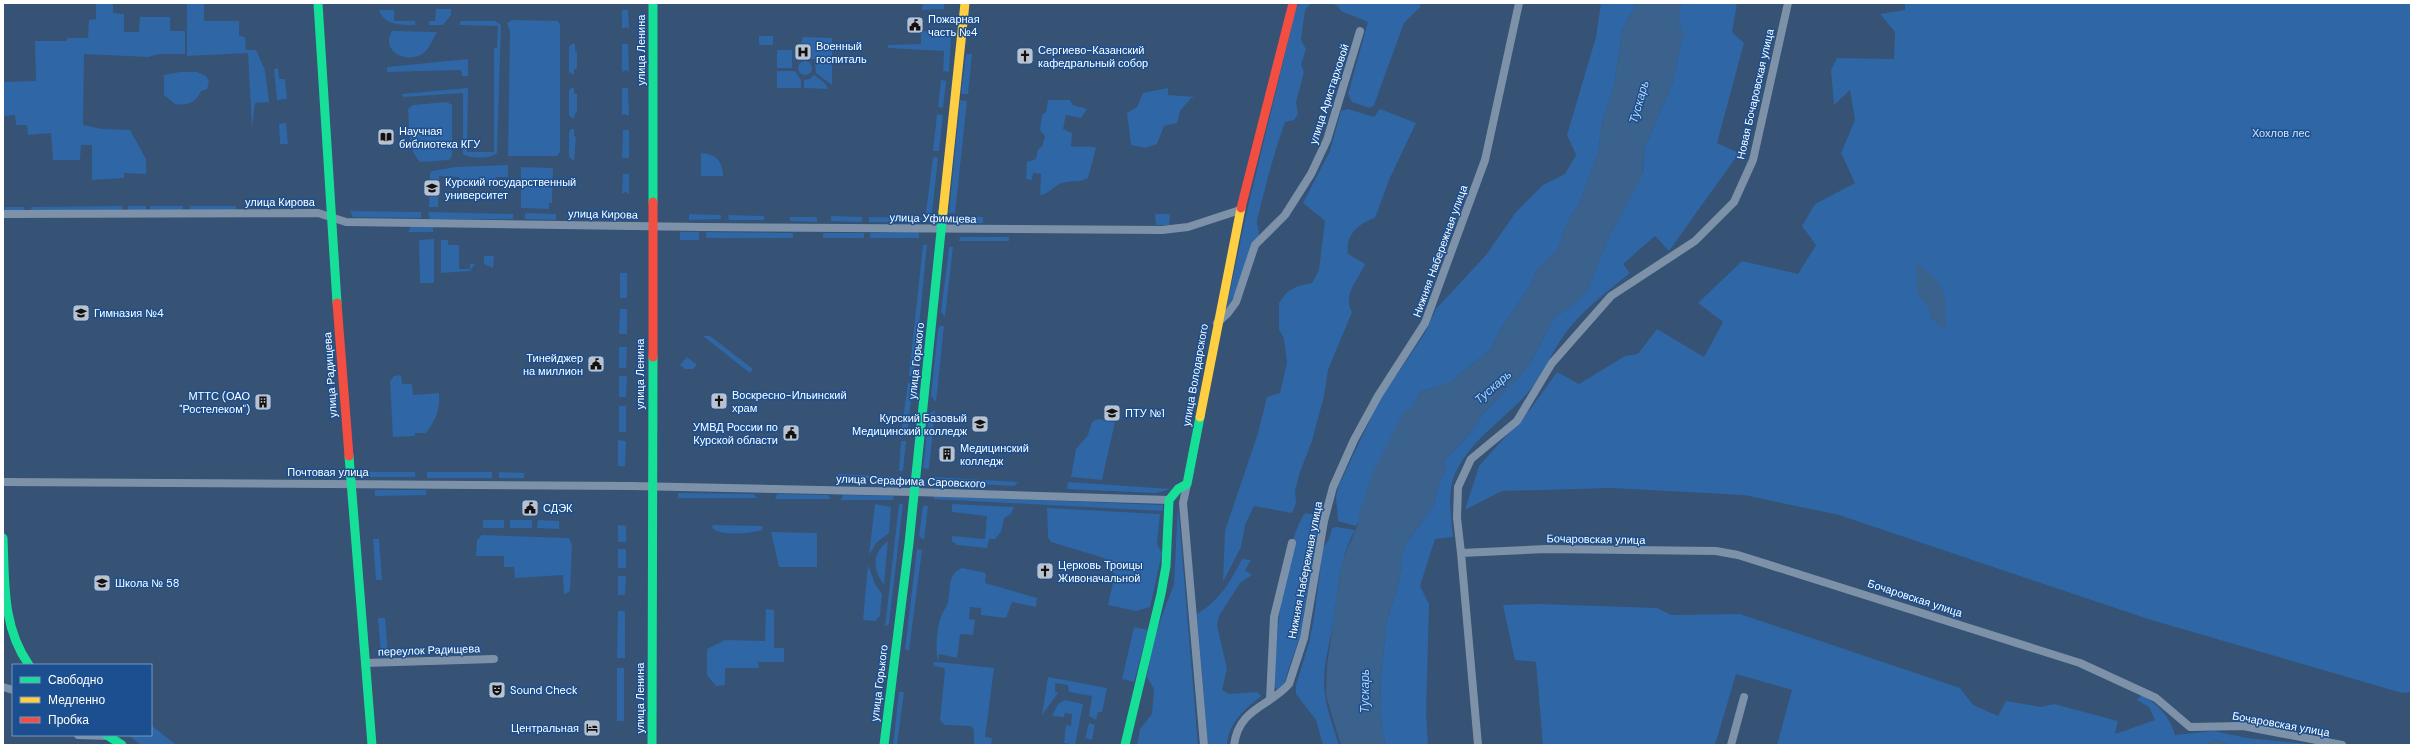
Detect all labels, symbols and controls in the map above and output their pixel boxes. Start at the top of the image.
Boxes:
place label: Пожарная часть №4 [928,12,980,39]
street label: улица Ленина [634,14,648,85]
public building icon: Пожарная часть №4 [905,15,925,35]
street label: Новая Бочаровская улица [1733,27,1777,161]
place label: Военный госпиталь [816,39,867,66]
hospital icon: Военный госпиталь [793,42,813,62]
street label: улица Аристарховой [1306,42,1352,146]
place label: Сергиево-Казанский кафедральный собор [1038,43,1148,70]
church icon: Сергиево-Казанский кафедральный собор [1015,46,1035,66]
water label: Тускарь [1625,79,1653,125]
place label: Научная библиотека КГУ [399,124,481,151]
park label: Хохлов лес [2252,126,2311,140]
library icon: Научная библиотека КГУ [376,127,396,147]
place label: Курский государственный университет [445,175,576,202]
school or university icon: Курский государственный университет [422,178,442,198]
street label: Нижняя Набережная улица [1410,182,1471,319]
street label: улица Кирова [245,195,316,209]
street label: улица Кирова [568,206,639,222]
street label: улица Уфимцева [889,210,978,226]
school or university icon: Гимназия №4 [71,303,91,323]
place label: Гимназия №4 [94,306,164,320]
street label: улица Горького [905,322,927,400]
street label: улица Володарского [1179,323,1211,427]
street label: улица Радищева [320,331,340,418]
street label: улица Ленина [633,338,647,409]
place label: Тинейджер на миллион [523,351,583,378]
public building icon: Тинейджер на миллион [586,354,606,374]
water label: Тускарь [1471,366,1515,408]
place label: Воскресно-Ильинский храм [732,388,847,415]
place label: МТТС (ОАО "Ростелеком") [179,389,250,416]
church icon: Воскресно-Ильинский храм [709,391,729,411]
building icon: МТТС (ОАО "Ростелеком") [253,392,273,412]
school or university icon: ПТУ №1 [1102,403,1122,423]
place label: ПТУ №1 [1125,406,1165,420]
place label: Курский Базовый Медицинский колледж [852,411,968,438]
school or university icon: Курский Базовый Медицинский колледж [970,414,990,434]
place label: УМВД России по Курской области [693,420,778,447]
public building icon: УМВД России по Курской области [781,423,801,443]
place label: Медицинский колледж [960,441,1029,468]
building icon: Медицинский колледж [937,444,957,464]
street label: Почтовая улица [287,465,370,479]
street label: улица Серафима Саровского [836,471,986,491]
public building icon: СДЭК [520,498,540,518]
street label: Нижняя Набережная улица [1285,499,1325,640]
place label: СДЭК [543,501,573,515]
street label: Бочаровская улица [1547,531,1646,547]
place label: Церковь Троицы Живоначальной [1058,558,1143,585]
church icon: Церковь Троицы Живоначальной [1035,561,1055,581]
school or university icon: Школа № 58 [92,573,112,593]
place label: Школа № 58 [115,576,179,590]
street label: Бочаровская улица [1866,576,1965,620]
street label: переулок Радищева [378,641,481,659]
street label: улица Горького [867,644,891,722]
street label: улица Ленина [633,662,647,733]
legend [12,664,152,736]
water label: Тускарь [1357,669,1373,713]
text: Свободно [48,672,103,688]
theatre icon: Sound Check [487,680,507,700]
place label: Sound Check [510,683,578,697]
text: Медленно [48,692,105,708]
street label: Бочаровская улица [2231,709,2332,740]
text: Пробка [48,712,89,728]
hotel icon: Центральная [582,718,602,738]
place label: Центральная [511,721,579,735]

